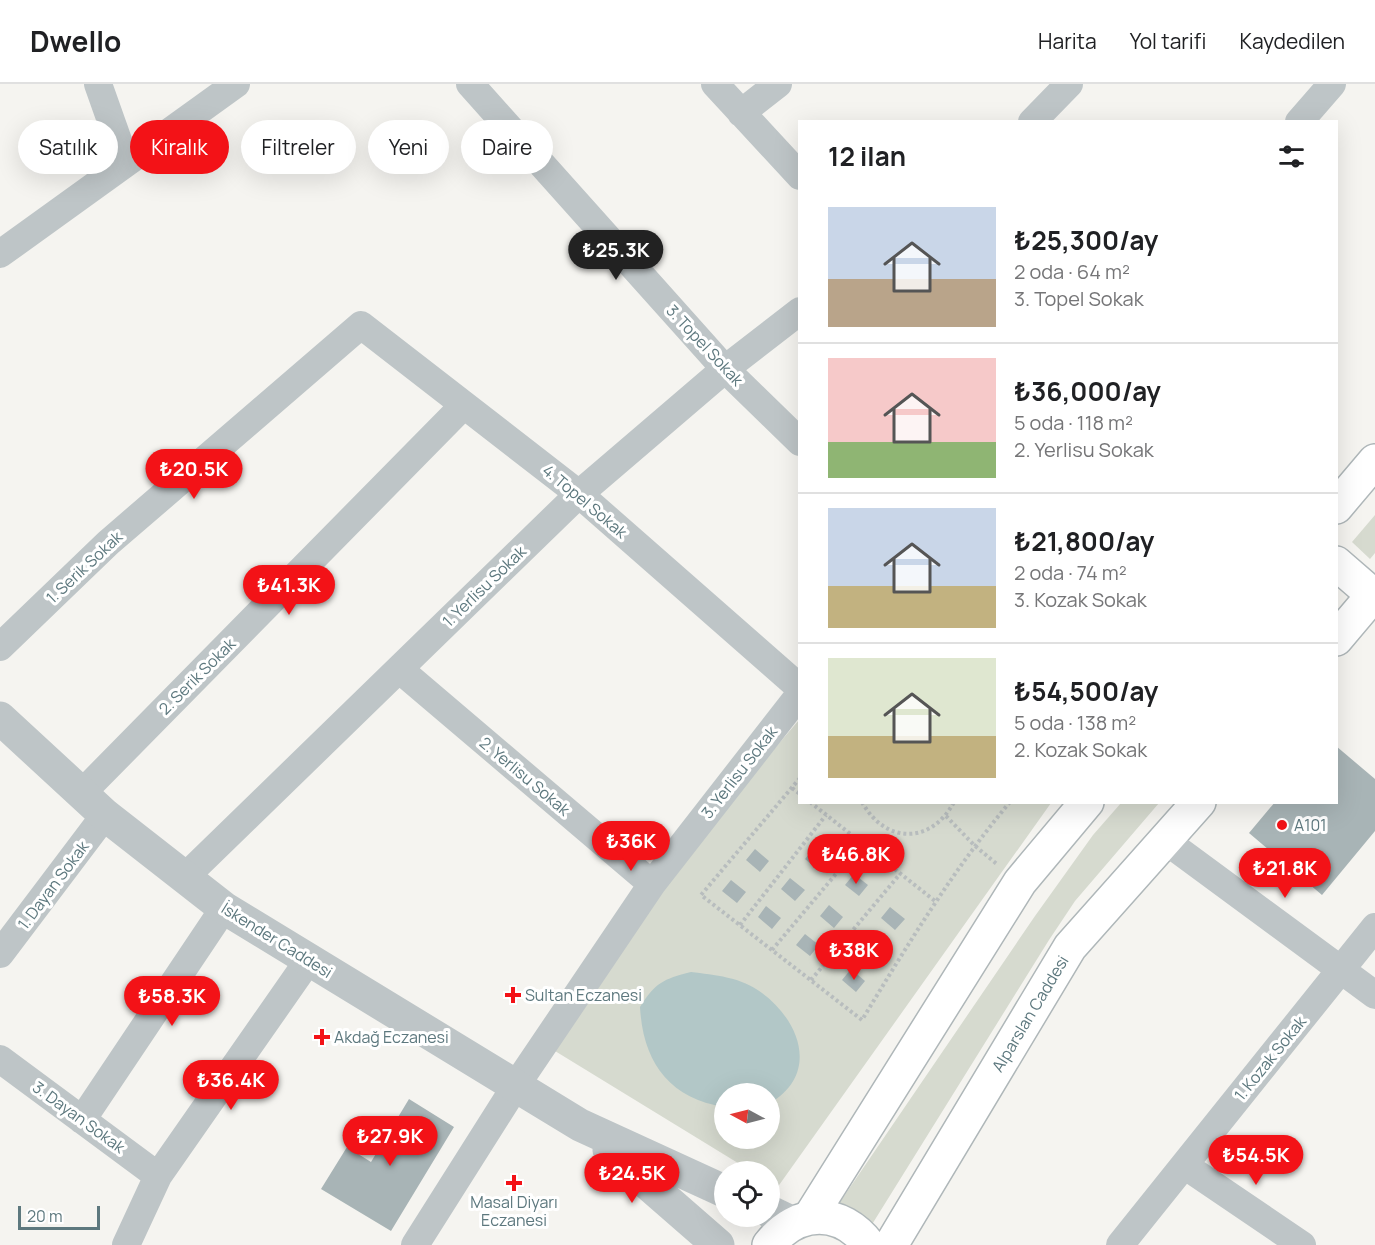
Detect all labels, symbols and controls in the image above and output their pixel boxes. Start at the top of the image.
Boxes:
text: Dwello [30,22,121,60]
text: Harita [1038,27,1097,55]
text: Yol tarifi [1130,27,1206,55]
text: Kaydedilen [1239,27,1345,55]
chip: Satılık [18,120,118,174]
chip: Kiralık [130,120,229,174]
chip: Filtreler [241,120,356,174]
chip: Yeni [368,120,449,174]
chip: Daire [461,120,553,174]
text: 12 ilan [828,138,906,174]
icon: filters [1275,140,1308,173]
text: ₺25,300/ay [1014,222,1158,258]
pin: ₺25.3K [567,230,665,281]
icon: home [876,231,948,303]
text: ₺25.3K [582,236,650,263]
text: 2 oda · 64 m² [1014,258,1130,285]
text: 3. Topel Sokak [1014,285,1144,312]
street label: 3. Topel Sokak [662,300,749,391]
text: ₺36,000/ay [1014,373,1161,409]
icon: home [876,382,948,454]
text: 5 oda · 118 m² [1014,409,1133,436]
text: 2. Yerlisu Sokak [1014,436,1154,463]
pin: ₺20.5K [145,449,243,500]
text: ₺20.5K [160,455,229,482]
street label: 4. Topel Sokak [538,459,633,544]
text: ₺21,800/ay [1014,523,1154,559]
street label: 1. Serik Sokak [41,525,128,608]
icon: home [876,532,948,604]
street label: 1. Yerlisu Sokak [437,540,531,632]
text: 2 oda · 74 m² [1014,559,1127,586]
pin: ₺41.3K [240,565,338,616]
text: ₺41.3K [257,571,321,598]
text: 3. Kozak Sokak [1014,586,1147,613]
street label: 2. Serik Sokak [154,632,241,719]
text: ₺54,500/ay [1014,673,1158,709]
icon: home [876,682,948,754]
text: 5 oda · 138 m² [1014,709,1136,736]
street label: 3. Yerlisu Sokak [696,720,783,823]
street label: 2. Yerlisu Sokak [475,732,576,821]
text: 2. Kozak Sokak [1014,736,1147,763]
place label: A101 [1294,814,1326,836]
marker: A101 [1275,818,1289,832]
pin: ₺36K [595,821,667,872]
text: ₺36K [606,827,656,854]
pin: ₺46.8K [807,834,905,885]
street label: 1. Dayan Sokak [12,835,94,934]
text: ₺46.8K [821,840,891,867]
pin: ₺21.8K [1236,848,1334,899]
text: ₺21.8K [1253,854,1317,881]
street label: İskender Caddesi [217,897,337,983]
pin: ₺38K [818,930,890,981]
text: ₺38K [829,936,879,963]
street label: Alparslan Caddesi [987,951,1074,1076]
pin: ₺58.3K [123,976,221,1027]
text: ₺58.3K [138,982,206,1009]
place label: Sultan Eczanesi [525,984,642,1006]
marker: Sultan Eczanesi [506,988,520,1002]
street label: 1. Kozak Sokak [1229,1010,1312,1105]
place label: Akdağ Eczanesi [334,1026,449,1048]
marker: Akdağ Eczanesi [315,1030,329,1044]
pin: ₺36.4K [182,1060,280,1111]
text: ₺36.4K [197,1066,265,1093]
street label: 3. Dayan Sokak [28,1076,130,1159]
north arrow [714,1083,780,1149]
map controls [714,1083,780,1227]
pin: ₺27.9K [341,1116,439,1167]
text: ₺27.9K [357,1122,423,1149]
pin: ₺54.5K [1207,1135,1305,1186]
text: ₺54.5K [1222,1141,1290,1168]
pin: ₺24.5K [583,1153,681,1204]
text: ₺24.5K [598,1159,666,1186]
button: locate [714,1161,780,1227]
marker: Masal Diyarı Eczanesi [507,1176,521,1190]
place label: Masal Diyarı Eczanesi [470,1191,558,1231]
scale bar [18,1203,100,1230]
text: 20 m [27,1205,63,1227]

